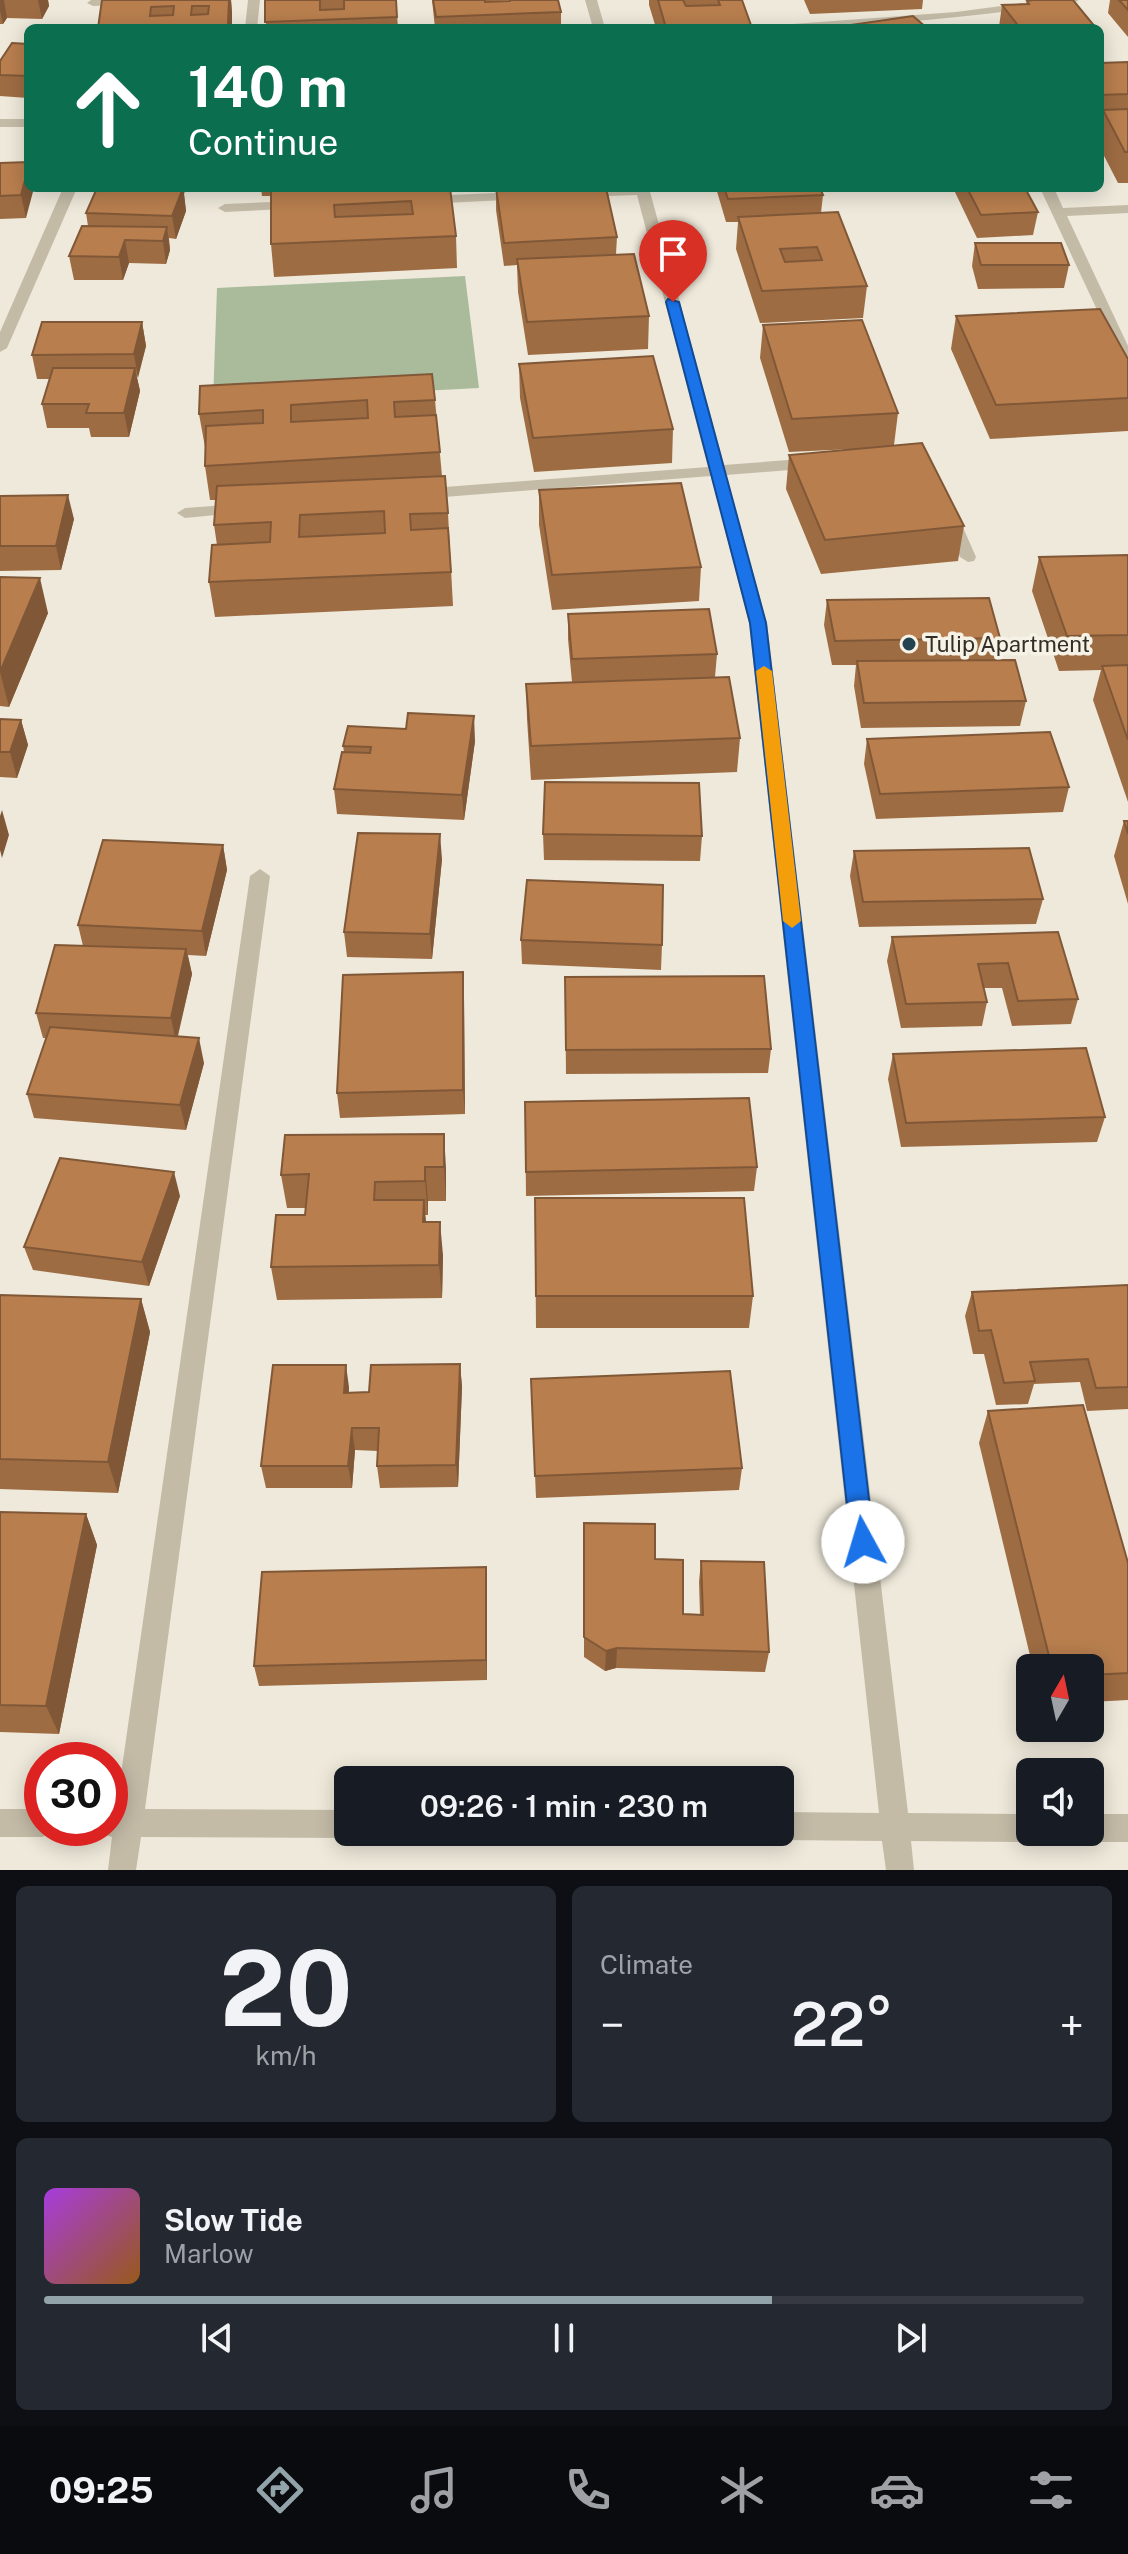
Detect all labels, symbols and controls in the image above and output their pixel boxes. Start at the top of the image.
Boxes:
text: 140 m [188,54,348,120]
icon: ahead [56,56,160,160]
text: Continue [188,121,338,163]
pin [639,220,707,302]
icon: arrive [651,232,695,276]
place label: Tulip Apartment [925,631,1090,657]
marker: Tulip Apartment [900,635,918,653]
position arrow [821,1500,905,1584]
north arrow [1016,1654,1104,1742]
map controls [1016,1654,1104,1846]
speed limit sign: 30 [24,1742,128,1846]
button: sound [1016,1758,1104,1846]
text: 09:26 · 1 min · 230 m [420,1788,708,1824]
text: 20 [219,1927,353,2049]
text: Climate [600,1949,693,1980]
text: 22° [791,1989,893,2060]
text: − [600,1999,624,2051]
text: + [1060,1999,1084,2051]
text: km/h [255,2040,317,2071]
text: Slow Tide [164,2202,303,2238]
text: Marlow [164,2238,254,2269]
icon: previous [195,2316,239,2360]
icon: pause [542,2316,586,2360]
icon: next [889,2316,933,2360]
icon: directions [252,2462,308,2518]
icon: music [406,2462,462,2518]
icon: phone [560,2462,616,2518]
icon: climate [714,2462,770,2518]
icon: car [869,2462,925,2518]
icon: filters [1023,2462,1079,2518]
text: 09:25 [49,2469,154,2511]

